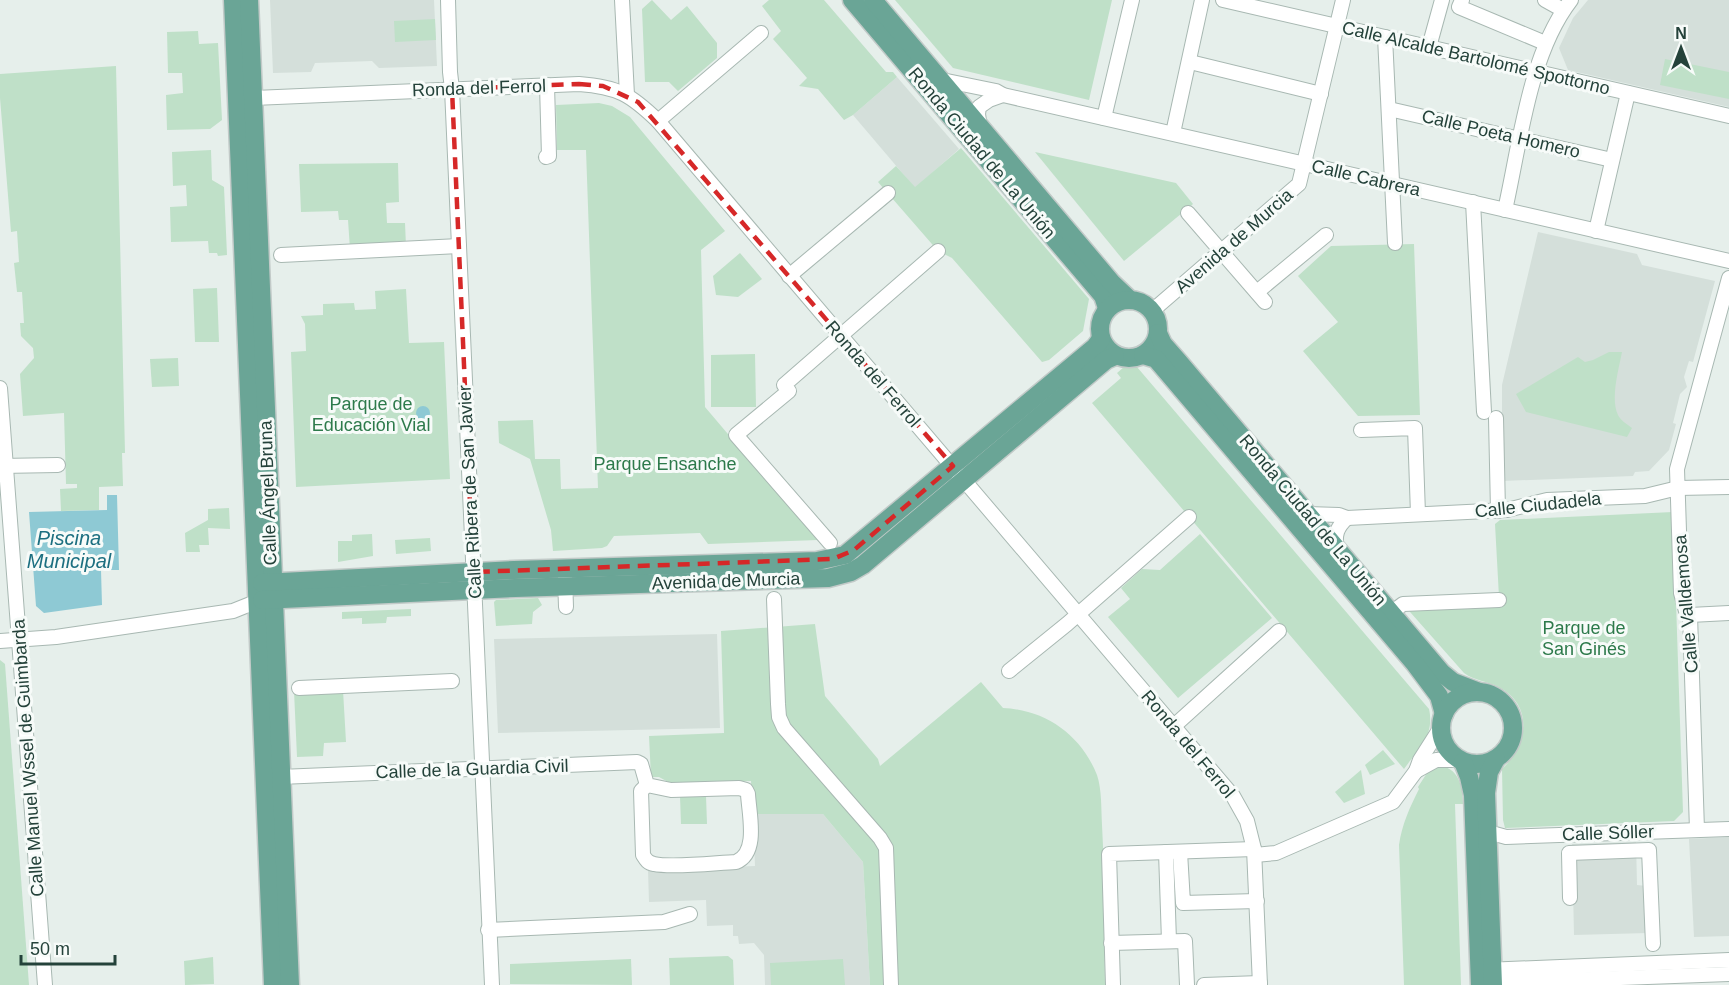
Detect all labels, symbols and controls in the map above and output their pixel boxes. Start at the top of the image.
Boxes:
street label: Calle Alcalde Bartolomé Spottorno [1340,17,1612,99]
north arrow [1651,18,1711,78]
text: N [1675,25,1687,42]
street label: Ronda Ciudad de La Unión [905,63,1059,243]
street label: Ronda del Ferrol [412,76,546,100]
street label: Calle Poeta Homero [1420,106,1582,162]
street label: Calle Cabrera [1310,156,1423,200]
street label: Avenida de Murcia [1171,184,1297,297]
street label: Ronda del Ferrol [821,317,925,431]
street label: Calle Ribera de San Javier [454,385,486,599]
park label: Parque de Educación Vial [312,394,430,435]
street label: Calle Ángel Bruna [255,419,281,566]
street label: Ronda Ciudad de La Unión [1236,430,1390,610]
park label: Parque Ensanche [593,454,737,474]
street label: Calle Ciudadela [1474,488,1603,522]
water label: Piscina Municipal [27,527,112,572]
street label: Calle Valldemosa [1670,533,1702,674]
street label: Avenida de Murcia [651,568,802,594]
street label: Calle Manuel Wssel de Guimbarda [8,618,48,897]
park label: Parque de San Ginés [1542,618,1626,659]
street label: Ronda del Ferrol [1137,686,1239,802]
street label: Calle de la Guardia Civil [375,756,569,782]
street label: Calle Sóller [1562,821,1654,845]
scale bar [21,928,116,966]
text: 50 m [30,939,70,959]

